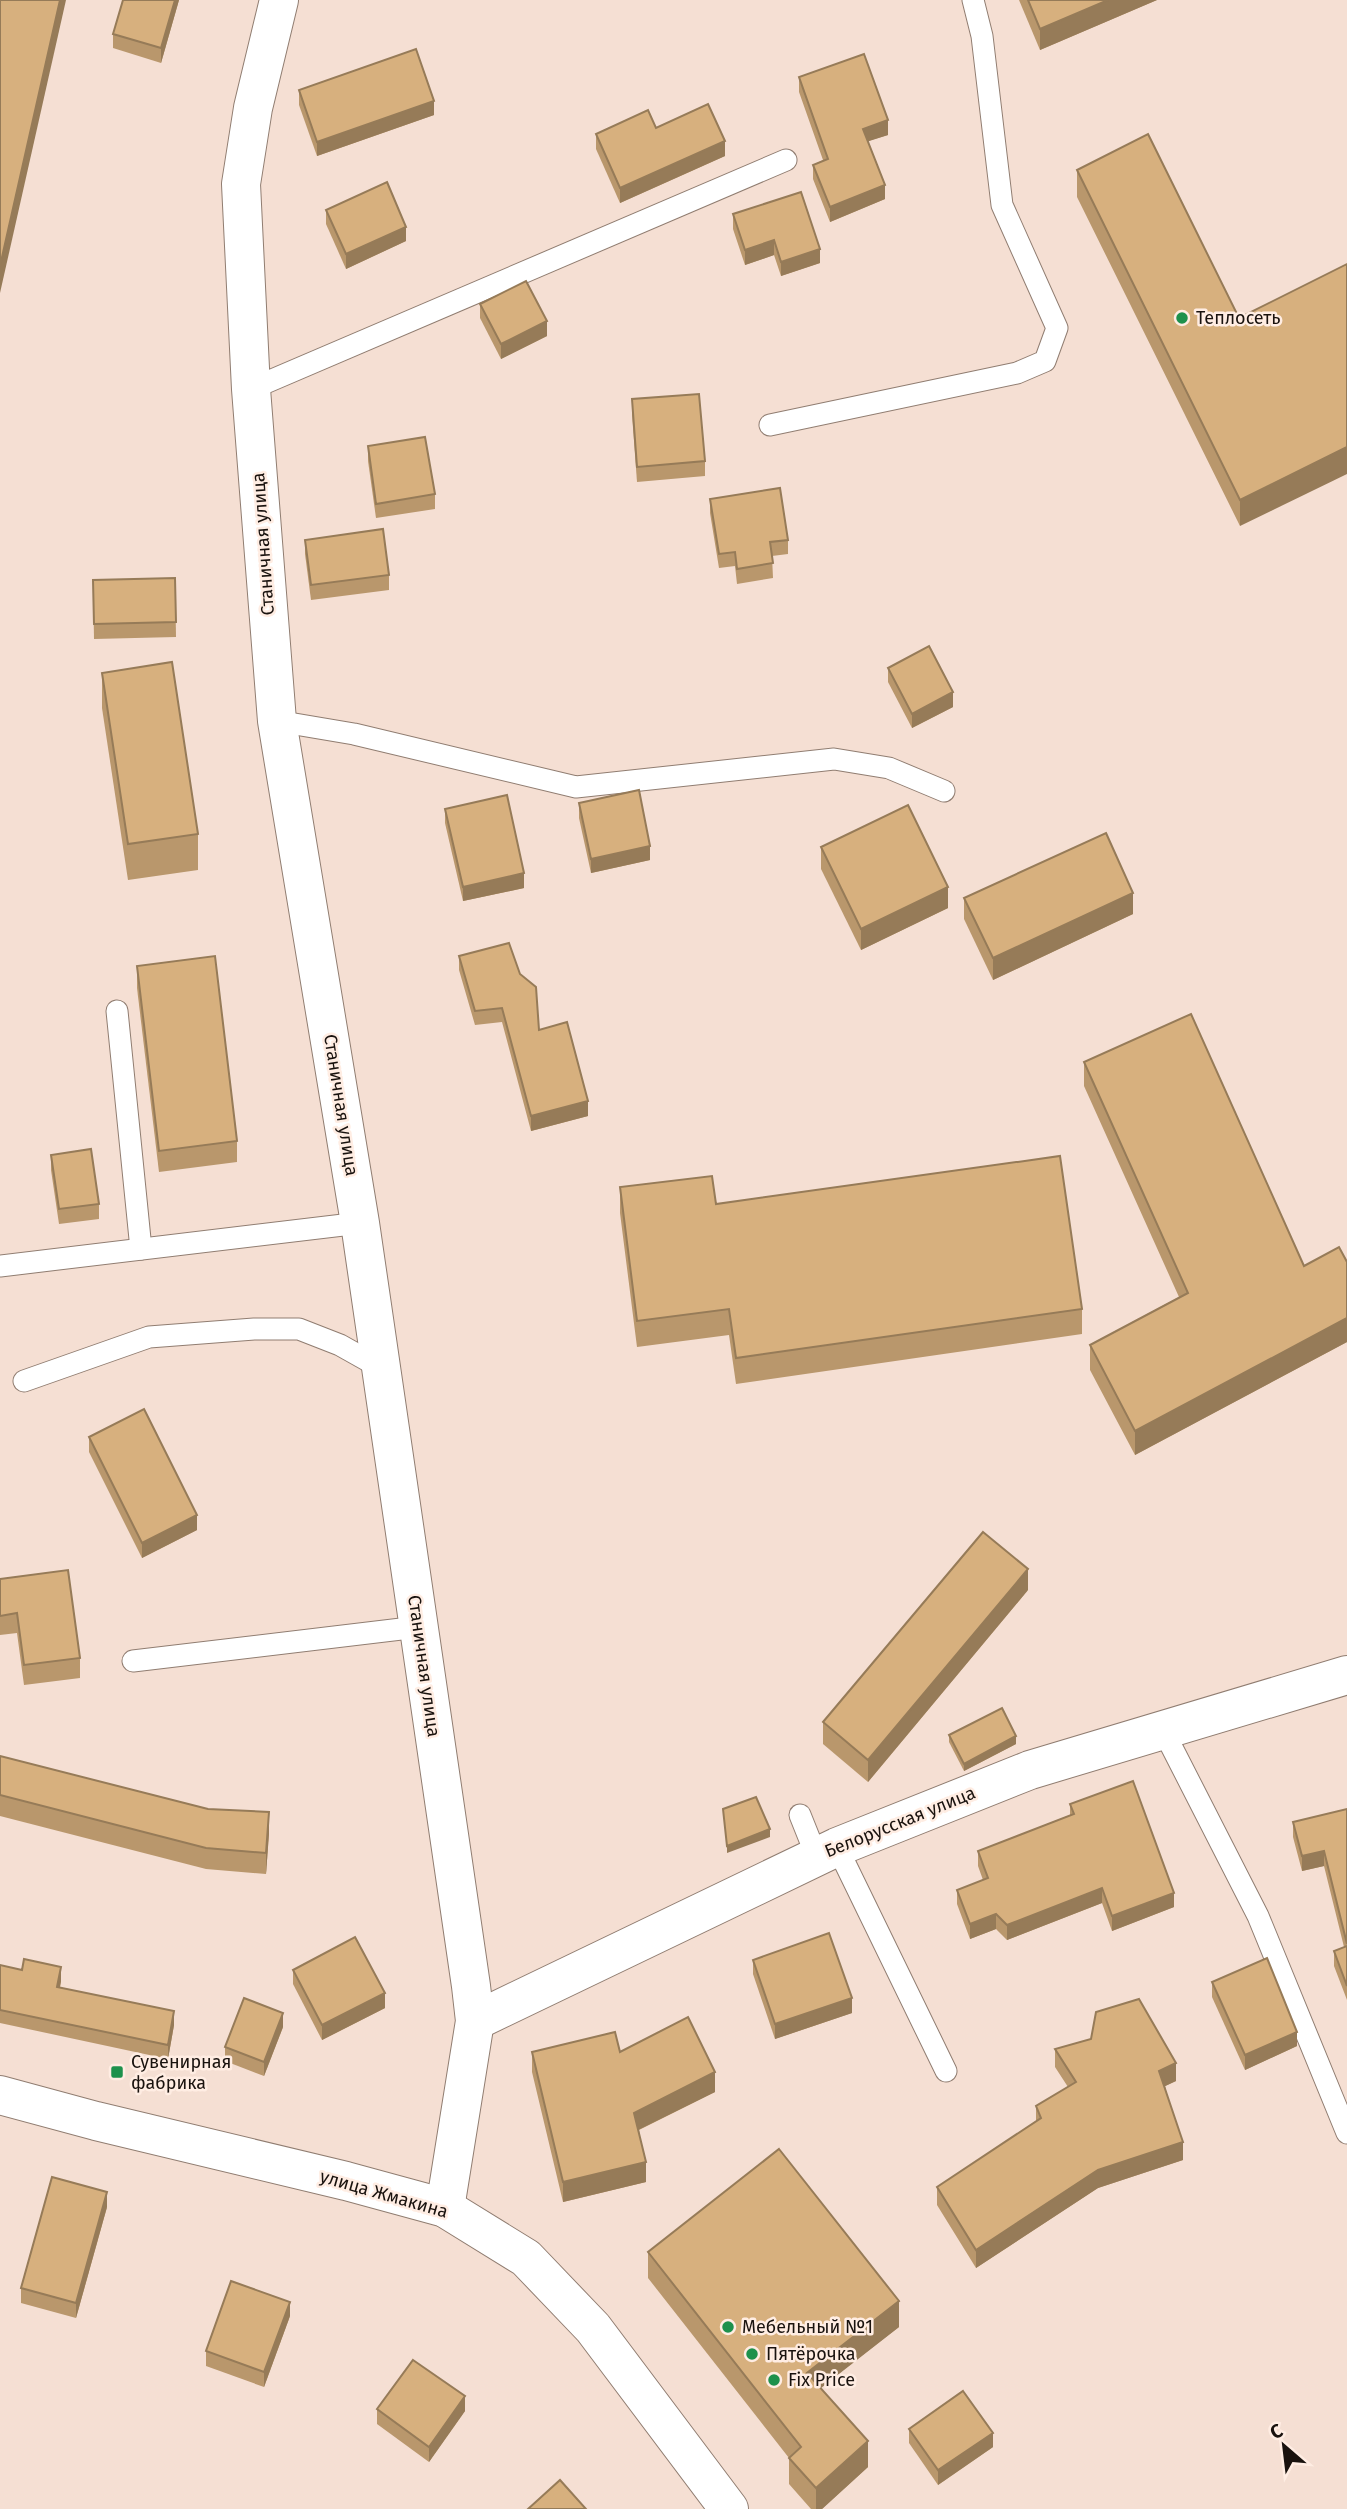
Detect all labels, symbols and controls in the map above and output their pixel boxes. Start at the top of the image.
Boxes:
place label: Теплосеть [1196,307,1281,329]
marker: Теплосеть [1174,310,1190,326]
street label: Станичная улица [247,472,279,616]
street label: Станичная улица [319,1033,363,1177]
street label: Станичная улица [403,1594,445,1738]
street label: Белорусская улица [821,1782,979,1862]
place label: Сувенирная фабрика [131,2051,231,2094]
marker: Сувенирная фабрика [109,2064,125,2080]
street label: улица Жмакина [317,2165,451,2223]
place label: Мебельный №1 [742,2316,873,2338]
marker: Мебельный №1 [720,2319,736,2335]
place label: Пятёрочка [766,2343,856,2365]
marker: Пятёрочка [744,2346,760,2362]
place label: Fix Price [788,2369,855,2391]
marker: Fix Price [766,2372,782,2388]
north arrow [1249,2411,1319,2481]
text: С [1266,2419,1287,2444]

